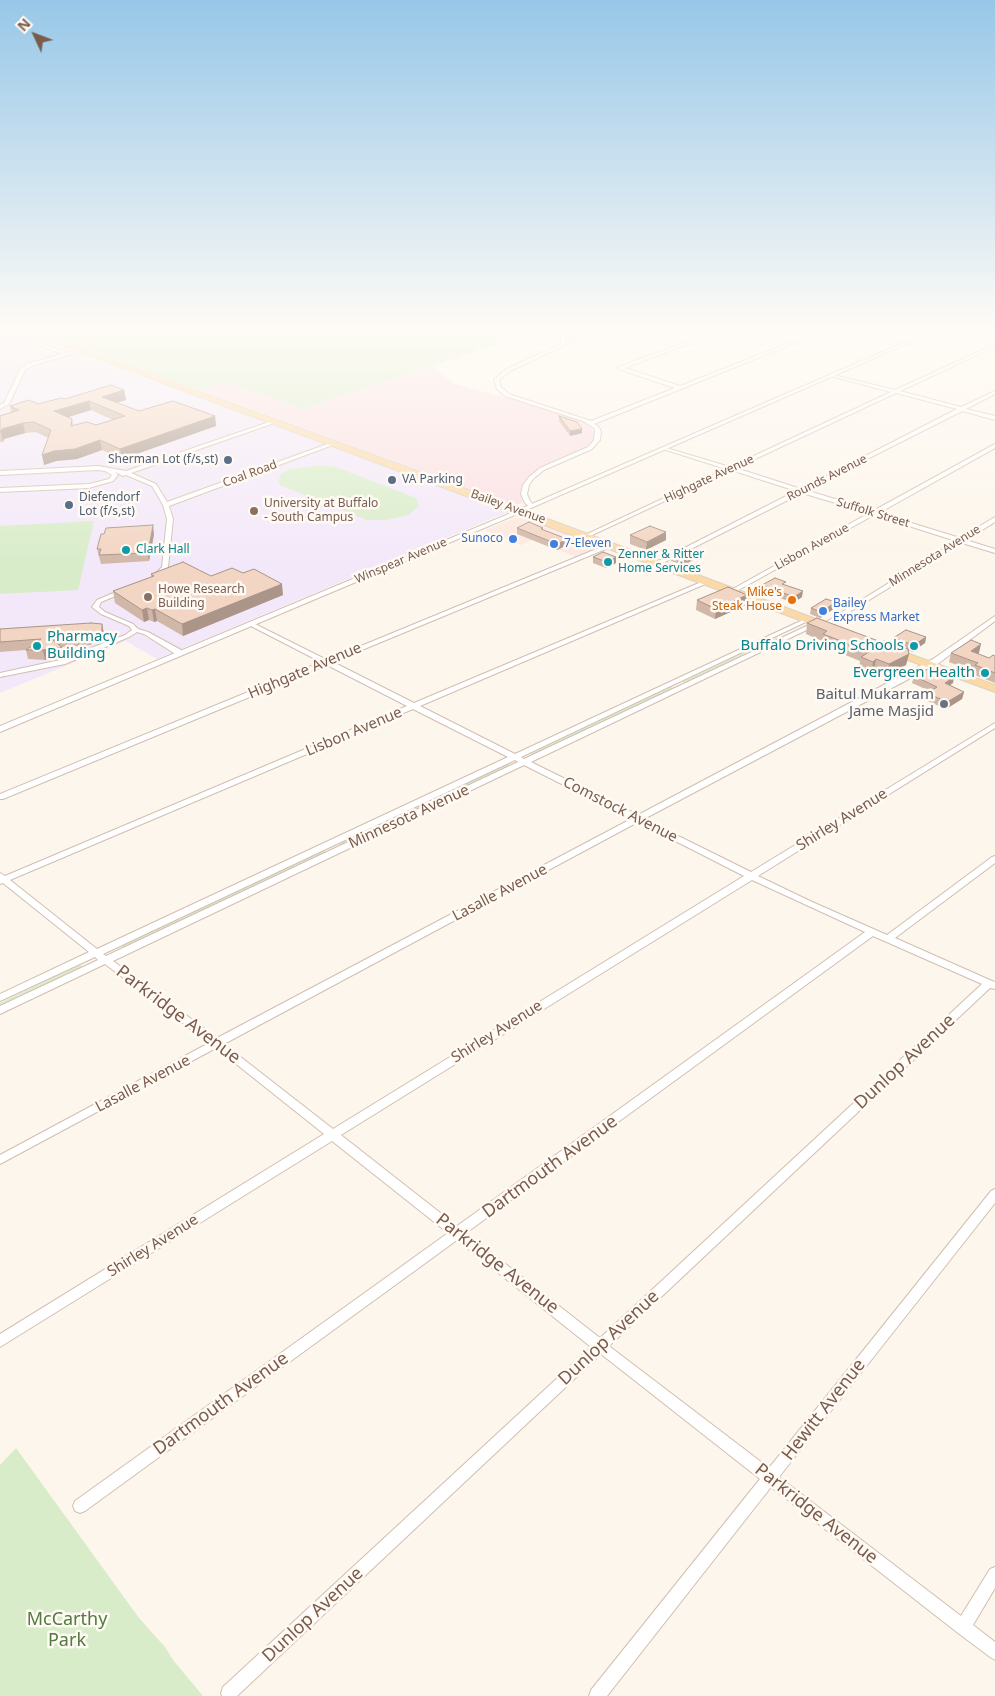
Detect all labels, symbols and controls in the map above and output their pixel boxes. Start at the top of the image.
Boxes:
north arrow [10,10,60,60]
text: N [13,14,34,35]
street label: Highgate Avenue [662,452,756,506]
street label: Rounds Avenue [785,452,869,504]
place label: Sherman Lot (f/s,st) [108,453,218,467]
marker: Sherman Lot (f/s,st) [222,454,234,466]
street label: Coal Road [221,458,279,490]
place label: VA Parking [402,473,463,487]
marker: VA Parking [386,474,398,486]
street label: Bailey Avenue [469,487,547,527]
place label: Diefendorf Lot (f/s,st) [79,491,140,519]
street label: Suffolk Street [835,495,911,531]
place label: University at Buffalo - South Campus [264,497,378,525]
marker: Diefendorf Lot (f/s,st) [63,499,75,511]
marker: University at Buffalo - South Campus [248,505,260,517]
street label: Lisbon Avenue [772,521,852,573]
street label: Minnesota Avenue [887,522,983,590]
place label: Sunoco [461,532,503,546]
marker: Sunoco [507,533,519,545]
street label: Winspear Avenue [353,535,449,587]
place label: 7-Eleven [564,537,611,551]
marker: 7-Eleven [548,538,560,550]
place label: Clark Hall [136,543,190,557]
marker: Clark Hall [120,544,132,556]
place label: Zenner & Ritter Home Services [618,548,704,576]
marker: Zenner & Ritter Home Services [602,556,614,568]
place label: Howe Research Building [158,583,245,611]
place label: Mike's Steak House [712,586,782,614]
marker: Howe Research Building [142,591,154,603]
marker: Mike's Steak House [786,594,798,606]
place label: Bailey Express Market [833,597,920,625]
marker: Bailey Express Market [817,605,829,617]
place label: Pharmacy Building [47,628,117,663]
place label: Buffalo Driving Schools [741,637,904,655]
street label: Highgate Avenue [246,639,364,703]
marker: Pharmacy Building [31,640,43,652]
marker: Buffalo Driving Schools [908,640,920,652]
place label: Evergreen Health [853,664,975,682]
marker: Evergreen Health [979,667,991,679]
place label: Baitul Mukarram Jame Masjid [816,686,934,721]
marker: Baitul Mukarram Jame Masjid [938,698,950,710]
street label: Lisbon Avenue [303,704,405,760]
street label: Comstock Avenue [560,773,680,847]
street label: Minnesota Avenue [346,781,472,853]
street label: Shirley Avenue [793,785,891,855]
street label: Lasalle Avenue [450,860,550,926]
street label: Parkridge Avenue [111,961,245,1069]
street label: Shirley Avenue [448,997,546,1067]
street label: Dunlop Avenue [850,1010,960,1114]
street label: Lasalle Avenue [93,1051,193,1117]
street label: Dartmouth Avenue [478,1111,622,1223]
street label: Parkridge Avenue [431,1209,563,1319]
street label: Shirley Avenue [104,1211,202,1281]
street label: Dunlop Avenue [554,1286,664,1390]
street label: Dartmouth Avenue [149,1348,293,1460]
street label: Hewitt Avenue [778,1355,870,1465]
street label: Parkridge Avenue [750,1459,882,1569]
street label: Dunlop Avenue [258,1563,368,1667]
park label: McCarthy Park [27,1609,107,1652]

